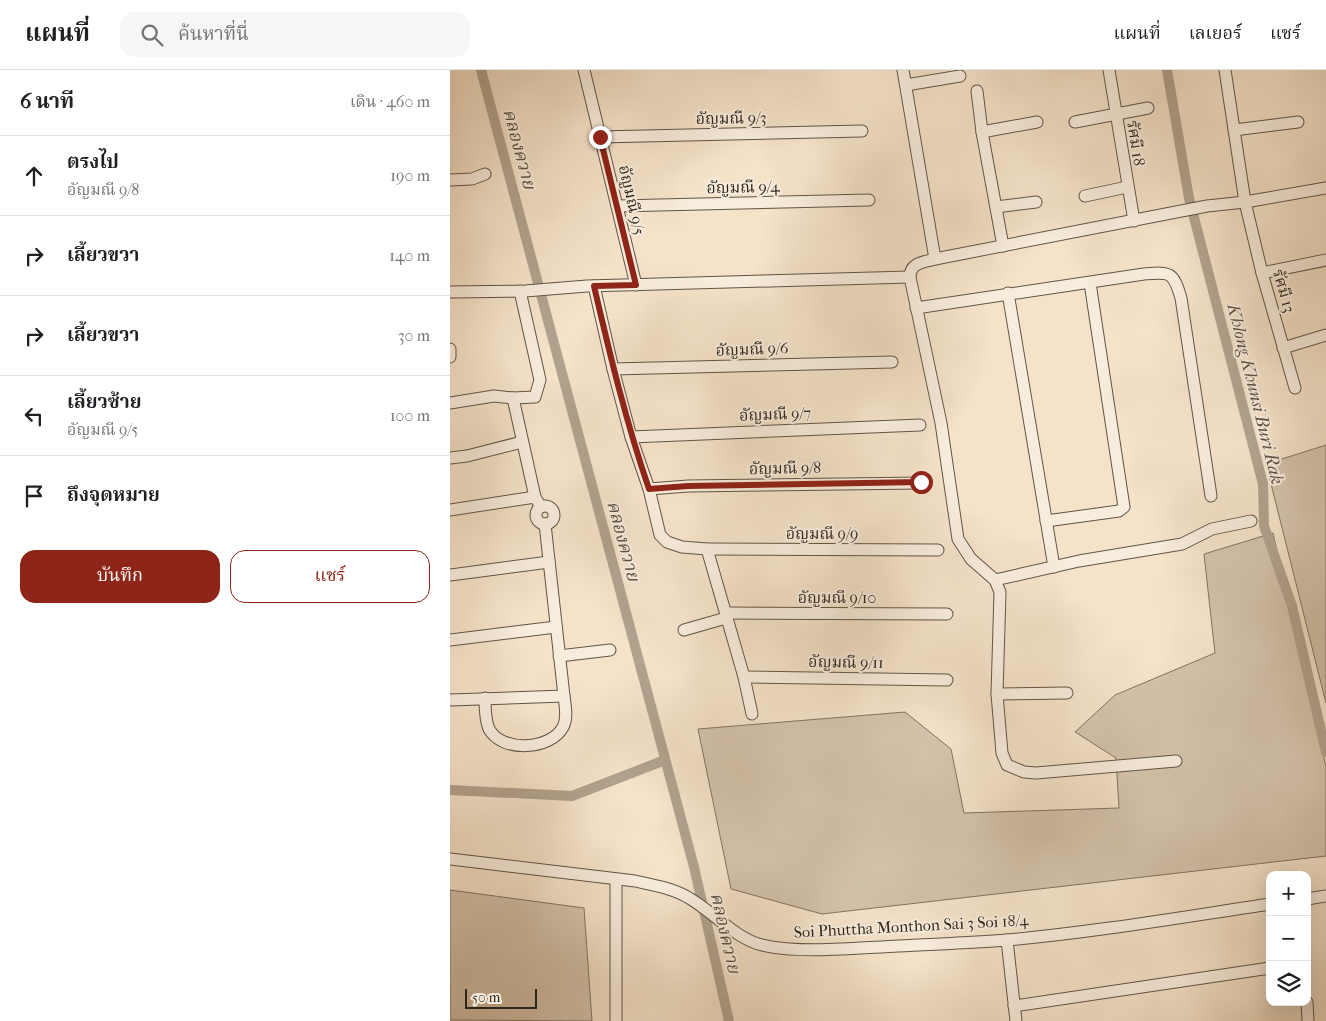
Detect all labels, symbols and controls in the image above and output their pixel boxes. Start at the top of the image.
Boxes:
search box [120,12,470,57]
text: แผนที่ [25,19,90,47]
icon: search [138,21,166,49]
text: ค้นหาที่นี่ [178,23,249,45]
text: แผนที่ [1113,23,1161,44]
text: เลเยอร์ [1189,23,1242,44]
text: แชร์ [1270,23,1301,44]
text: 6 นาที [20,89,74,113]
text: เดิน · 460 m [350,92,430,111]
water label: คลองควาย [498,107,540,193]
street label: อัญมณี 9/3 [695,108,767,128]
street label: รัศมี 18 [1123,119,1149,167]
route end [589,126,612,149]
text: ตรงไป [67,151,119,173]
icon: ahead [20,162,48,190]
street label: อัญมณี 9/5 [615,163,649,237]
text: 190 m [390,166,430,185]
street label: อัญมณี 9/4 [706,177,780,197]
text: อัญมณี 9/8 [67,180,139,199]
icon: right [20,242,48,270]
text: เลี้ยวขวา [67,244,139,266]
text: 140 m [389,246,430,265]
street label: รัศมี 13 [1269,267,1299,315]
water label: Khlong Khunsi Buri Rak [1222,299,1288,487]
icon: right [20,322,48,350]
text: เลี้ยวขวา [67,324,139,346]
text: 30 m [398,326,430,345]
street label: อัญมณี 9/6 [715,338,789,360]
text: เลี้ยวซ้าย [67,391,141,413]
icon: left [20,402,48,430]
street label: อัญมณี 9/7 [739,403,812,425]
text: 100 m [390,406,430,425]
text: อัญมณี 9/5 [67,420,138,439]
street label: อัญมณี 9/8 [749,458,821,478]
route start [910,471,933,494]
icon: arrive [20,482,48,510]
text: ถึงจุดหมาย [67,484,160,506]
water label: คลองควาย [602,499,644,585]
street label: อัญมณี 9/9 [786,524,858,543]
button: บันทึก [20,550,220,603]
button: แชร์ [230,550,430,603]
street label: อัญมณี 9/10 [798,588,876,607]
street label: อัญมณี 9/11 [808,652,884,672]
map controls [1266,871,1311,1006]
button: + [1266,871,1311,916]
water label: คลองควาย [706,891,745,977]
street label: Soi Phuttha Monthon Sai 3 Soi 18/4 [793,910,1029,942]
button: − [1266,916,1311,961]
button: layers [1266,961,1311,1006]
scale bar [465,986,538,1009]
text: 50 m [472,989,500,1006]

